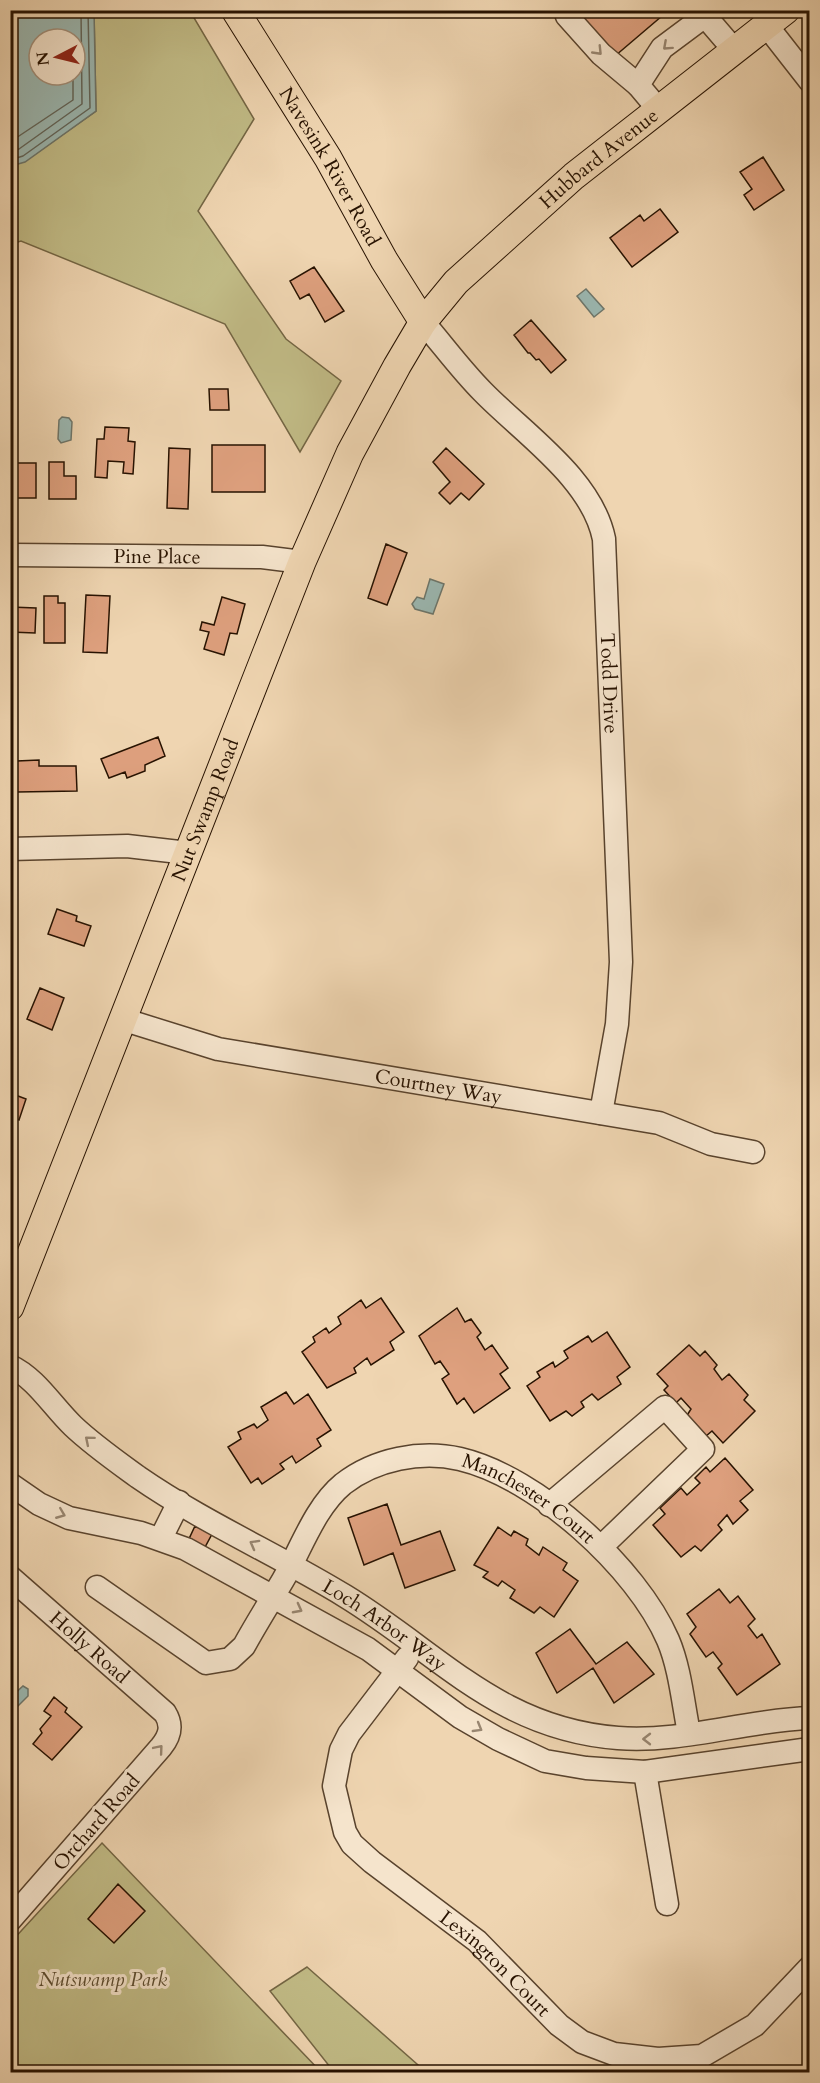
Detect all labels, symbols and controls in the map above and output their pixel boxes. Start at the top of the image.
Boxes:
north arrow [27,27,87,87]
one-way arrow [663,39,673,50]
one-way arrow [591,44,602,54]
text: N [31,50,55,67]
street label: Navesink River Road [273,82,387,251]
street label: Hubbard Avenue [533,102,664,215]
street label: Pine Place [113,543,201,571]
street label: Todd Drive [594,633,625,734]
street label: Nut Swamp Road [165,734,246,885]
street label: Courtney Way [373,1063,504,1111]
one-way arrow [85,1437,96,1448]
street label: Manchester Court [459,1447,602,1550]
one-way arrow [54,1507,65,1519]
one-way arrow [250,1540,260,1551]
street label: Loch Arbor Way [318,1573,452,1678]
one-way arrow [292,1602,302,1613]
street label: Holly Road [44,1605,135,1690]
one-way arrow [472,1720,482,1732]
one-way arrow [643,1733,652,1745]
one-way arrow [152,1745,163,1756]
street label: Orchard Road [47,1768,146,1877]
street label: Lexington Court [434,1904,557,2023]
park label: Nutswamp Park [39,1966,167,1993]

